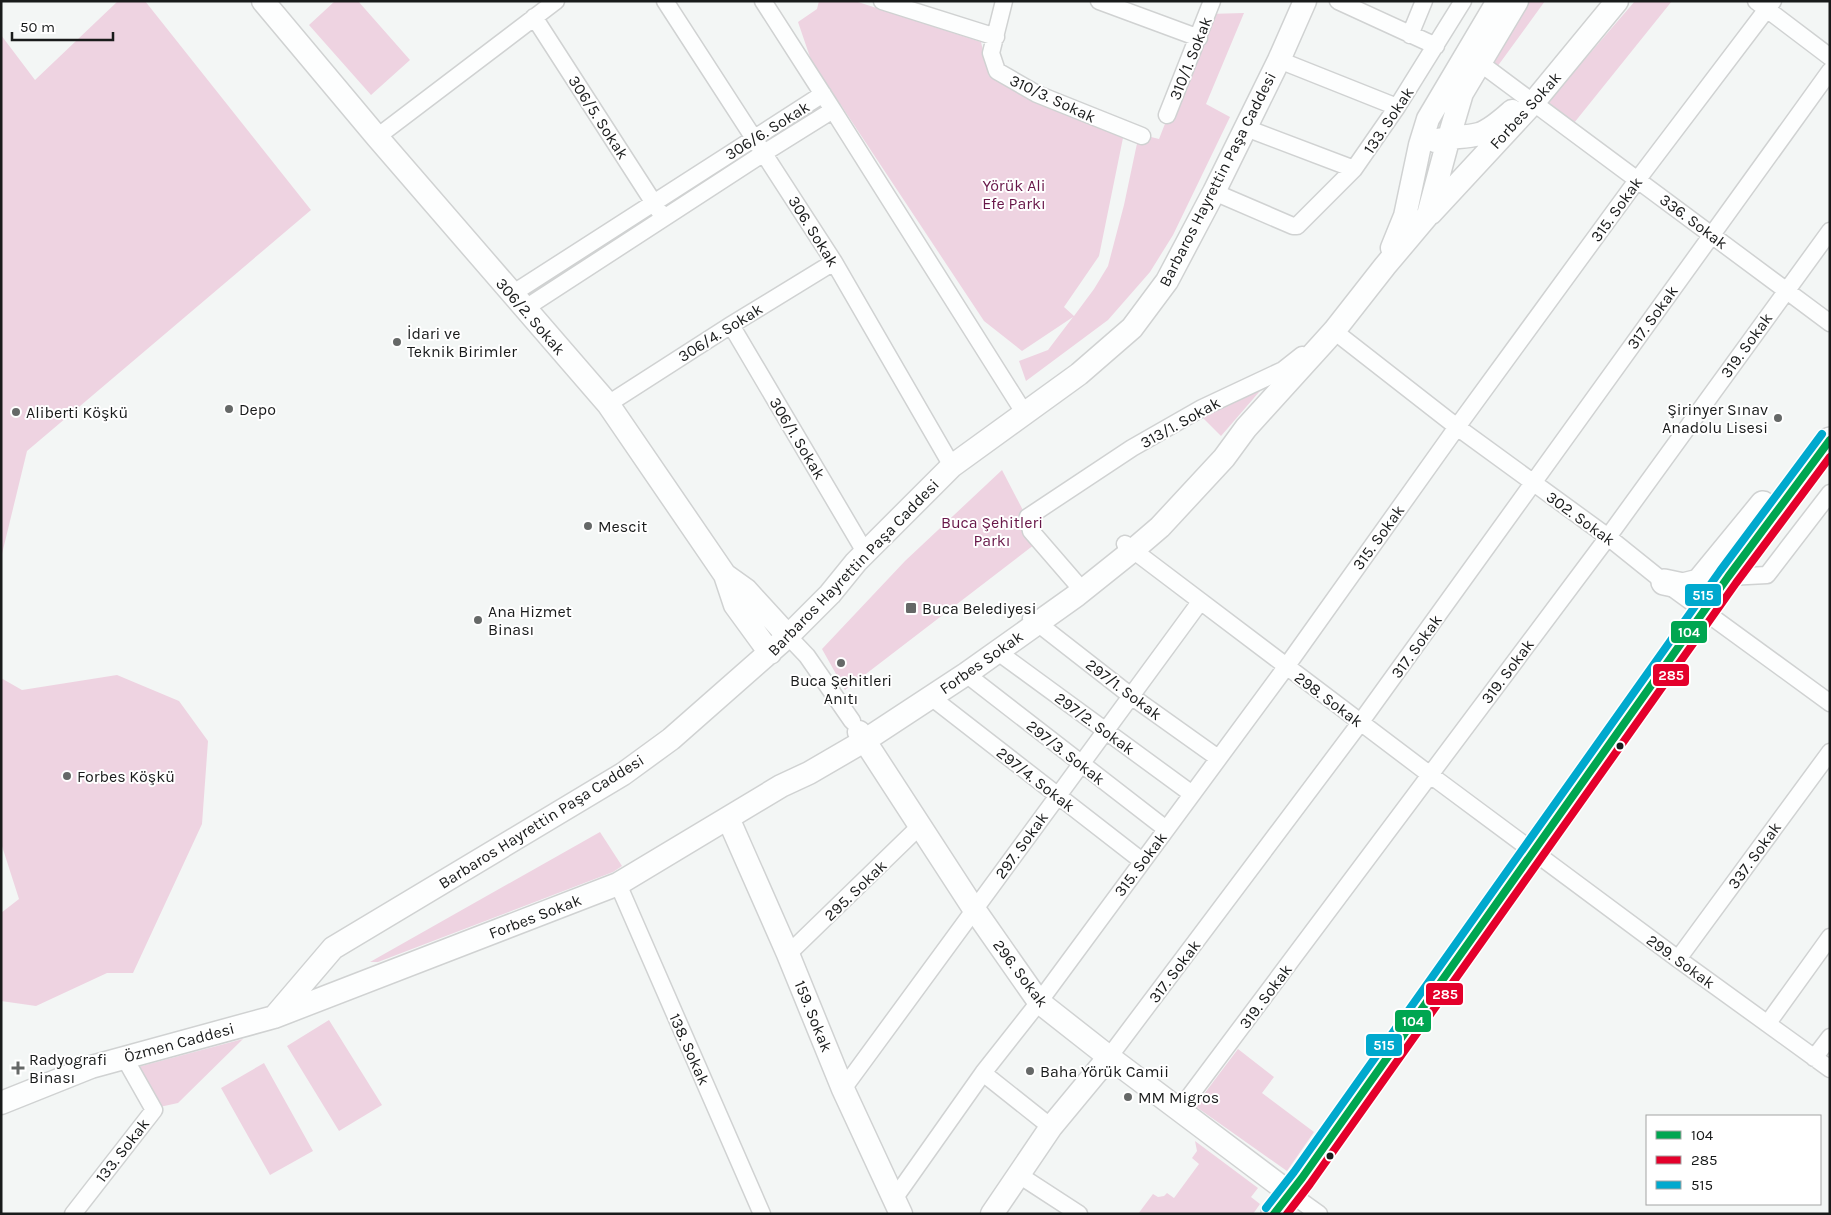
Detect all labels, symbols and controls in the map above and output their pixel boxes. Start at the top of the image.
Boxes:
scale bar [12,10,114,42]
street label: 310/1. Sokak [1165,14,1216,103]
text: 50 m [20,18,55,36]
street label: Forbes Sokak [1486,68,1565,153]
street label: Barbaros Hayrettin Paşa Caddesi [1155,69,1280,290]
street label: 310/3. Sokak [1007,70,1099,127]
street label: 306/5. Sokak [564,72,633,163]
street label: 133. Sokak [1359,83,1418,157]
street label: 306/6. Sokak [721,97,813,164]
street label: 315. Sokak [1586,173,1646,245]
park label: Yörük Ali Efe Parkı [982,176,1046,213]
street label: 336. Sokak [1656,190,1731,253]
street label: 306. Sokak [784,192,843,270]
street label: 306/2. Sokak [492,274,569,359]
street label: 317. Sokak [1623,282,1682,353]
street label: 306/4. Sokak [675,299,766,366]
street label: 319. Sokak [1716,309,1776,382]
place label: İdari ve Teknik Birimler [407,324,517,361]
marker: İdari ve Teknik Birimler [391,336,403,348]
street label: 313/1. Sokak [1137,393,1223,452]
street label: 306/1. Sokak [766,394,829,483]
place label: Depo [239,400,276,419]
place label: Şirinyer Sınav Anadolu Lisesi [1662,400,1768,437]
place label: Aliberti Köşkü [26,403,128,422]
marker: Depo [223,403,235,415]
marker: Aliberti Köşkü [10,406,22,418]
marker: Şirinyer Sınav Anadolu Lisesi [1772,412,1784,424]
street label: Barbaros Hayrettin Paşa Caddesi [764,475,943,660]
street label: 302. Sokak [1543,487,1619,550]
street label: 315. Sokak [1348,501,1408,573]
park label: Buca Şehitleri Parkı [941,513,1043,550]
place label: Mescit [598,517,647,536]
marker: Mescit [582,520,594,532]
line badge: 515 [1684,583,1722,607]
text: 515 [1692,587,1714,604]
place label: Buca Belediyesi [922,599,1036,618]
marker: Buca Belediyesi [904,601,918,615]
place label: Ana Hizmet Binası [488,602,572,639]
street label: 317. Sokak [1387,611,1446,682]
marker: Ana Hizmet Binası [472,614,484,626]
line badge: 104 [1670,620,1708,644]
text: 104 [1678,624,1701,641]
street label: Forbes Sokak [936,627,1027,698]
street label: 319. Sokak [1477,635,1538,707]
street label: 297/1. Sokak [1082,655,1165,724]
marker: Buca Şehitleri Anıtı [835,657,847,669]
line badge: 285 [1652,663,1690,687]
text: 285 [1658,667,1684,684]
street label: 298. Sokak [1291,668,1366,731]
place label: Buca Şehitleri Anıtı [790,671,892,708]
street label: 297/2. Sokak [1051,688,1138,759]
street label: 297/3. Sokak [1023,716,1109,789]
unlabelled marker [1615,741,1625,751]
street label: 297/4. Sokak [993,743,1079,816]
street label: Barbaros Hayrettin Paşa Caddesi [435,750,647,893]
place label: Forbes Köşkü [77,767,175,786]
marker: Forbes Köşkü [61,770,73,782]
street label: 297. Sokak [991,808,1052,882]
street label: 337. Sokak [1724,818,1785,893]
street label: 315. Sokak [1110,828,1171,900]
street label: 295. Sokak [820,856,891,925]
street label: Forbes Sokak [486,890,584,943]
street label: 299. Sokak [1643,930,1719,993]
street label: 296. Sokak [989,936,1052,1011]
street label: 317. Sokak [1144,936,1204,1007]
street label: 319. Sokak [1235,960,1296,1032]
street label: 159. Sokak [791,978,836,1055]
line badge: 285 [1425,982,1464,1006]
text: 285 [1432,986,1458,1003]
line badge: 104 [1394,1009,1432,1033]
street label: 138. Sokak [665,1010,714,1088]
text: 104 [1402,1013,1425,1030]
street label: Özmen Caddesi [122,1019,236,1066]
line badge: 515 [1365,1033,1403,1057]
text: 515 [1373,1037,1395,1054]
place label: Radyografi Binası [29,1050,107,1087]
marker: Radyografi Binası [11,1061,25,1075]
place label: Baha Yörük Camii [1040,1062,1169,1081]
marker: Baha Yörük Camii [1024,1065,1036,1077]
place label: MM Migros [1138,1088,1219,1107]
marker: MM Migros [1122,1091,1134,1103]
street label: 133. Sokak [91,1114,153,1186]
legend [1646,1115,1821,1205]
text: 104 [1691,1126,1714,1144]
unlabelled marker [1325,1151,1335,1161]
text: 285 [1691,1151,1717,1169]
text: 515 [1691,1176,1713,1194]

